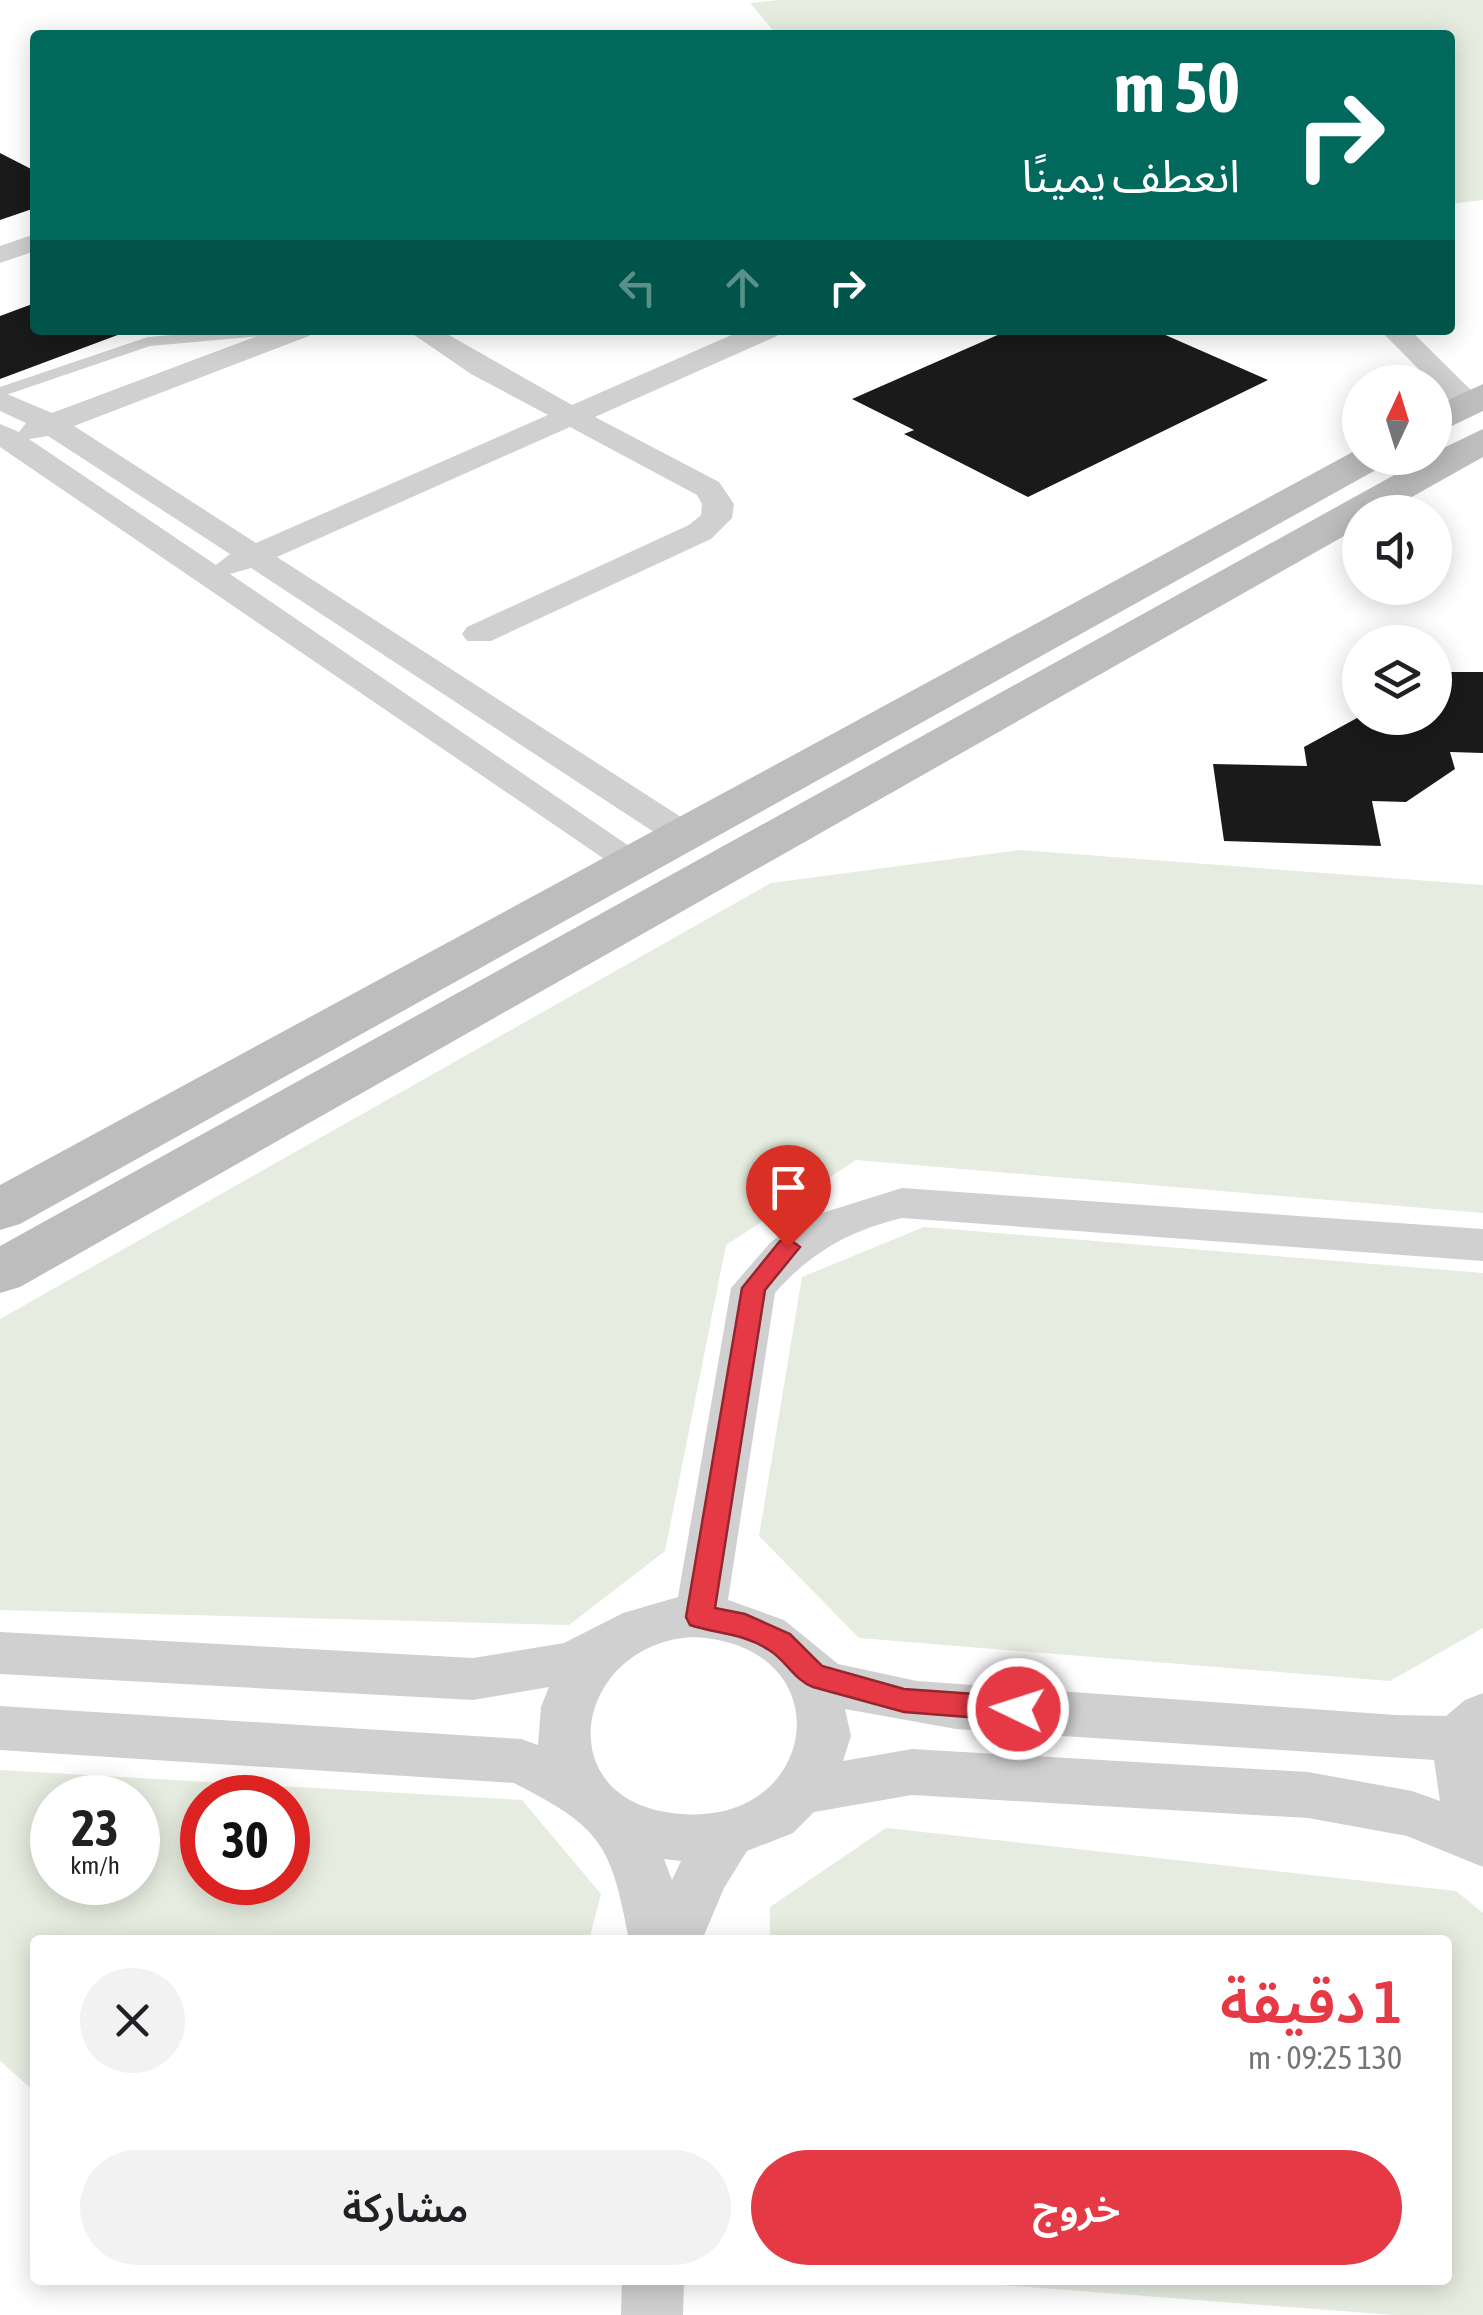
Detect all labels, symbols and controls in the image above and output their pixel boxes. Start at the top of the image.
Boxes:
text: 50 m [1114,47,1240,127]
icon: right [1275,70,1405,200]
text: انعطف يمينًا [1021,150,1240,202]
icon: left [610,260,665,315]
icon: ahead [715,260,770,315]
icon: right [820,260,875,315]
north arrow [1342,365,1452,475]
map controls [1342,365,1452,735]
button: sound [1342,495,1452,605]
button: layers [1342,625,1452,735]
pin [746,1145,831,1248]
icon: arrive [761,1160,816,1215]
position arrow [966,1657,1070,1761]
speed limit sign: 30 [180,1775,310,1905]
text: 23 [71,1799,118,1857]
text: km/h [70,1851,120,1879]
text: 1 دقيقة [1220,1967,1402,2036]
button: close [80,1968,185,2073]
text: 130 m · 09:25 [1248,2039,1402,2076]
button: مشاركة [80,2150,731,2265]
button: خروج [751,2150,1402,2265]

